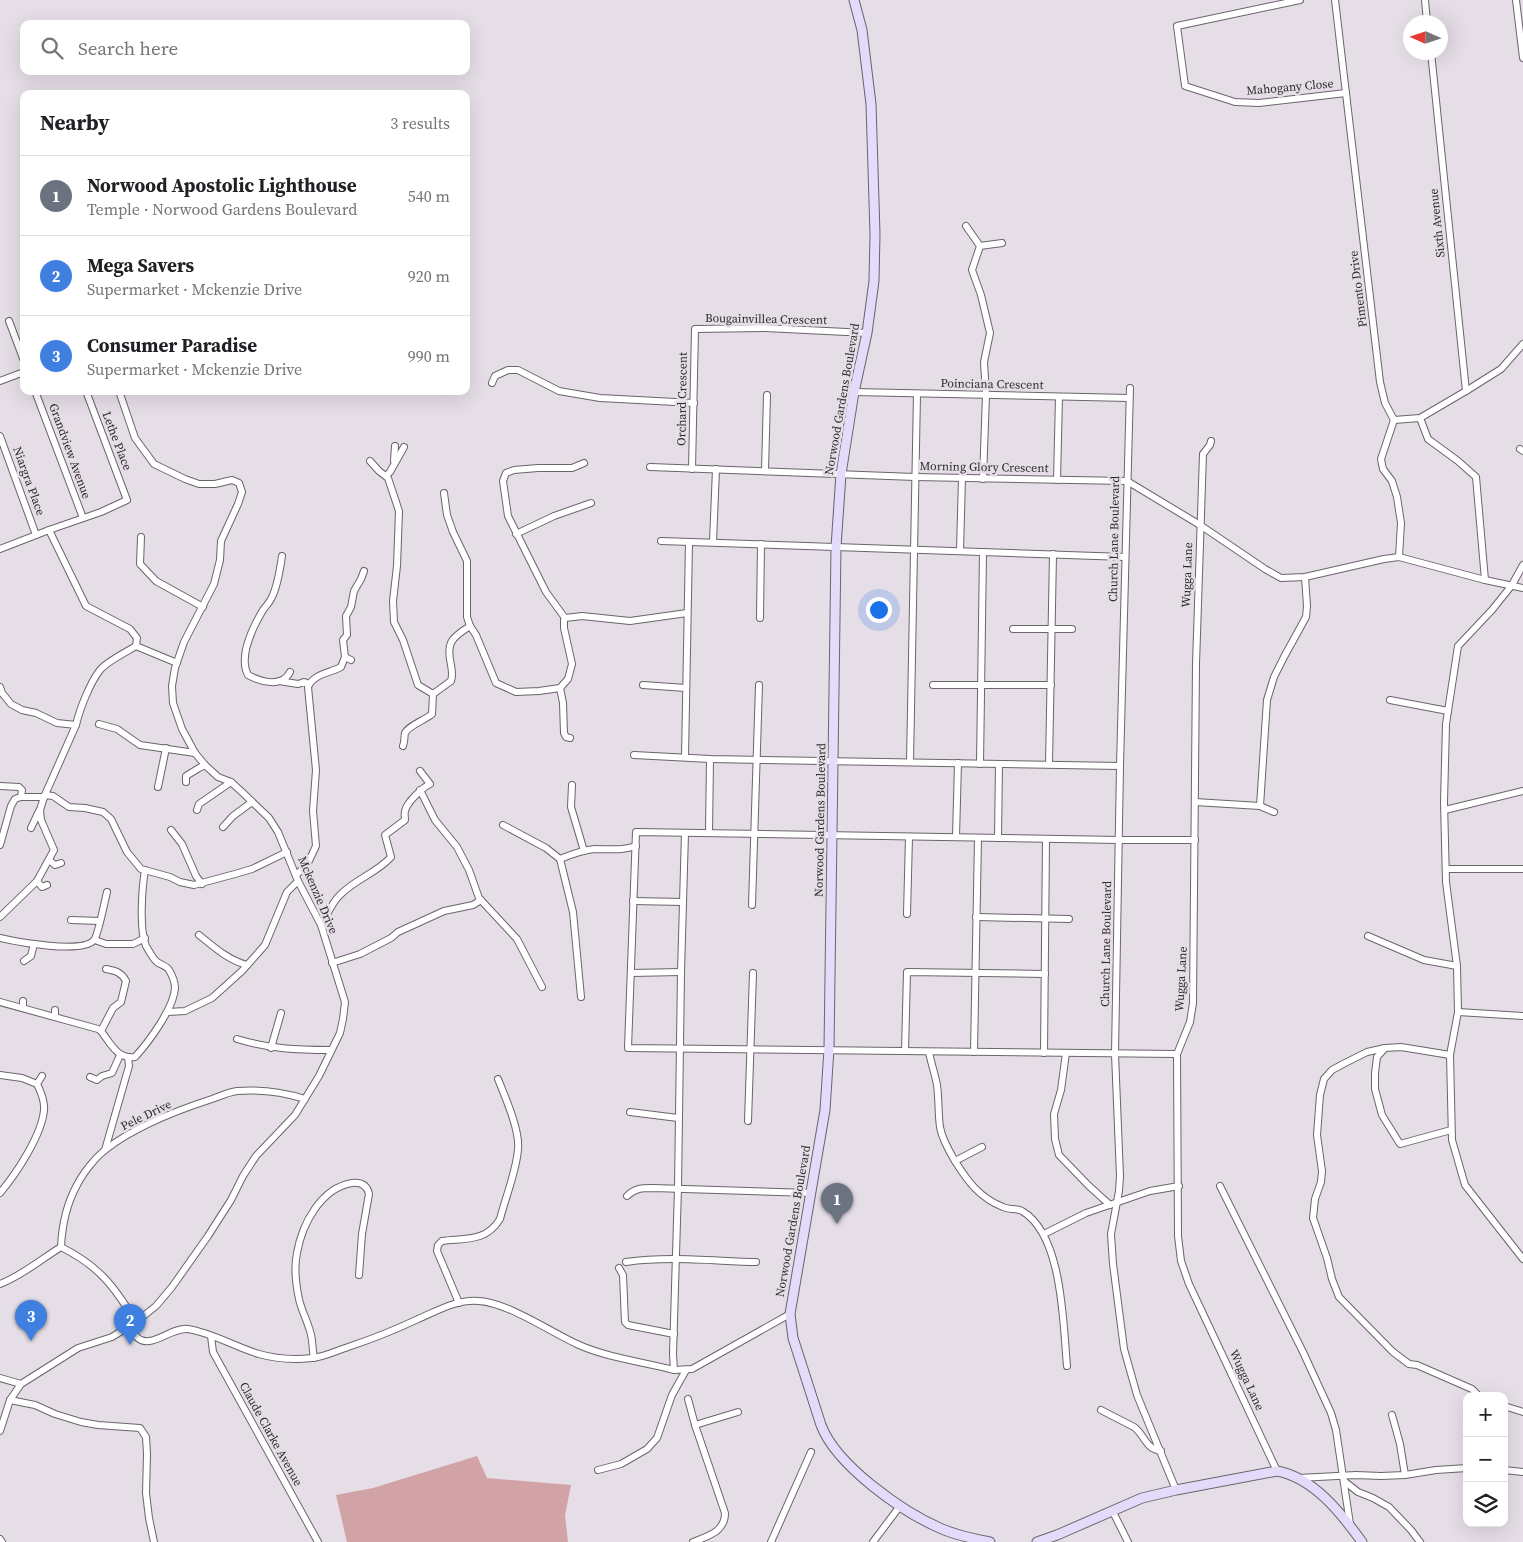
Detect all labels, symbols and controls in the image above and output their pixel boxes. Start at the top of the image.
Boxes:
north arrow [1403,15,1448,60]
search box [20,20,470,75]
icon: search [38,34,66,62]
text: Search here [78,35,178,61]
street label: Mahogany Close [1246,75,1334,99]
text: Nearby [40,108,110,137]
text: 3 results [390,112,450,134]
text: Norwood Apostolic Lighthouse [87,172,357,198]
text: 1 [52,185,60,207]
text: 540 m [408,185,450,207]
street label: Sixth Avenue [1425,188,1449,258]
text: Temple · Norwood Gardens Boulevard [87,198,357,220]
street label: Pimento Drive [1345,250,1371,328]
text: Mega Savers [87,252,194,278]
text: 2 [52,265,60,287]
text: 920 m [408,265,450,287]
text: Supermarket · Mckenzie Drive [87,278,302,300]
street label: Bougainvillea Crescent [705,310,827,328]
street label: Norwood Gardens Boulevard [821,322,863,476]
text: Consumer Paradise [87,332,257,358]
text: 3 [52,345,60,367]
text: 990 m [408,345,450,367]
street label: Orchard Crescent [673,352,691,446]
text: Supermarket · Mckenzie Drive [87,358,302,380]
street label: Poinciana Crescent [940,375,1044,393]
street label: Grandview Avenue [45,401,95,501]
street label: Lethe Place [98,409,136,473]
street label: Niargra Place [9,444,49,518]
street label: Morning Glory Crescent [919,458,1049,476]
street label: Church Lane Boulevard [1105,476,1123,602]
street label: Wugga Lane [1178,542,1196,608]
your location [866,597,892,623]
street label: Norwood Gardens Boulevard [811,743,829,897]
street label: Mckenzie Drive [294,854,342,936]
street label: Church Lane Boulevard [1097,881,1115,1007]
street label: Wugga Lane [1171,946,1191,1012]
street label: Pele Drive [118,1096,174,1134]
street label: Norwood Gardens Boulevard [772,1144,814,1298]
pin: 1 [821,1183,853,1224]
pin: 3 [15,1300,47,1341]
pin: 2 [114,1304,146,1345]
street label: Wugga Lane [1226,1347,1268,1413]
street label: Claude Clarke Avenue [236,1379,306,1489]
map controls [1463,1392,1508,1527]
button: + [1463,1392,1508,1437]
button: − [1463,1437,1508,1482]
button: layers [1463,1482,1508,1527]

